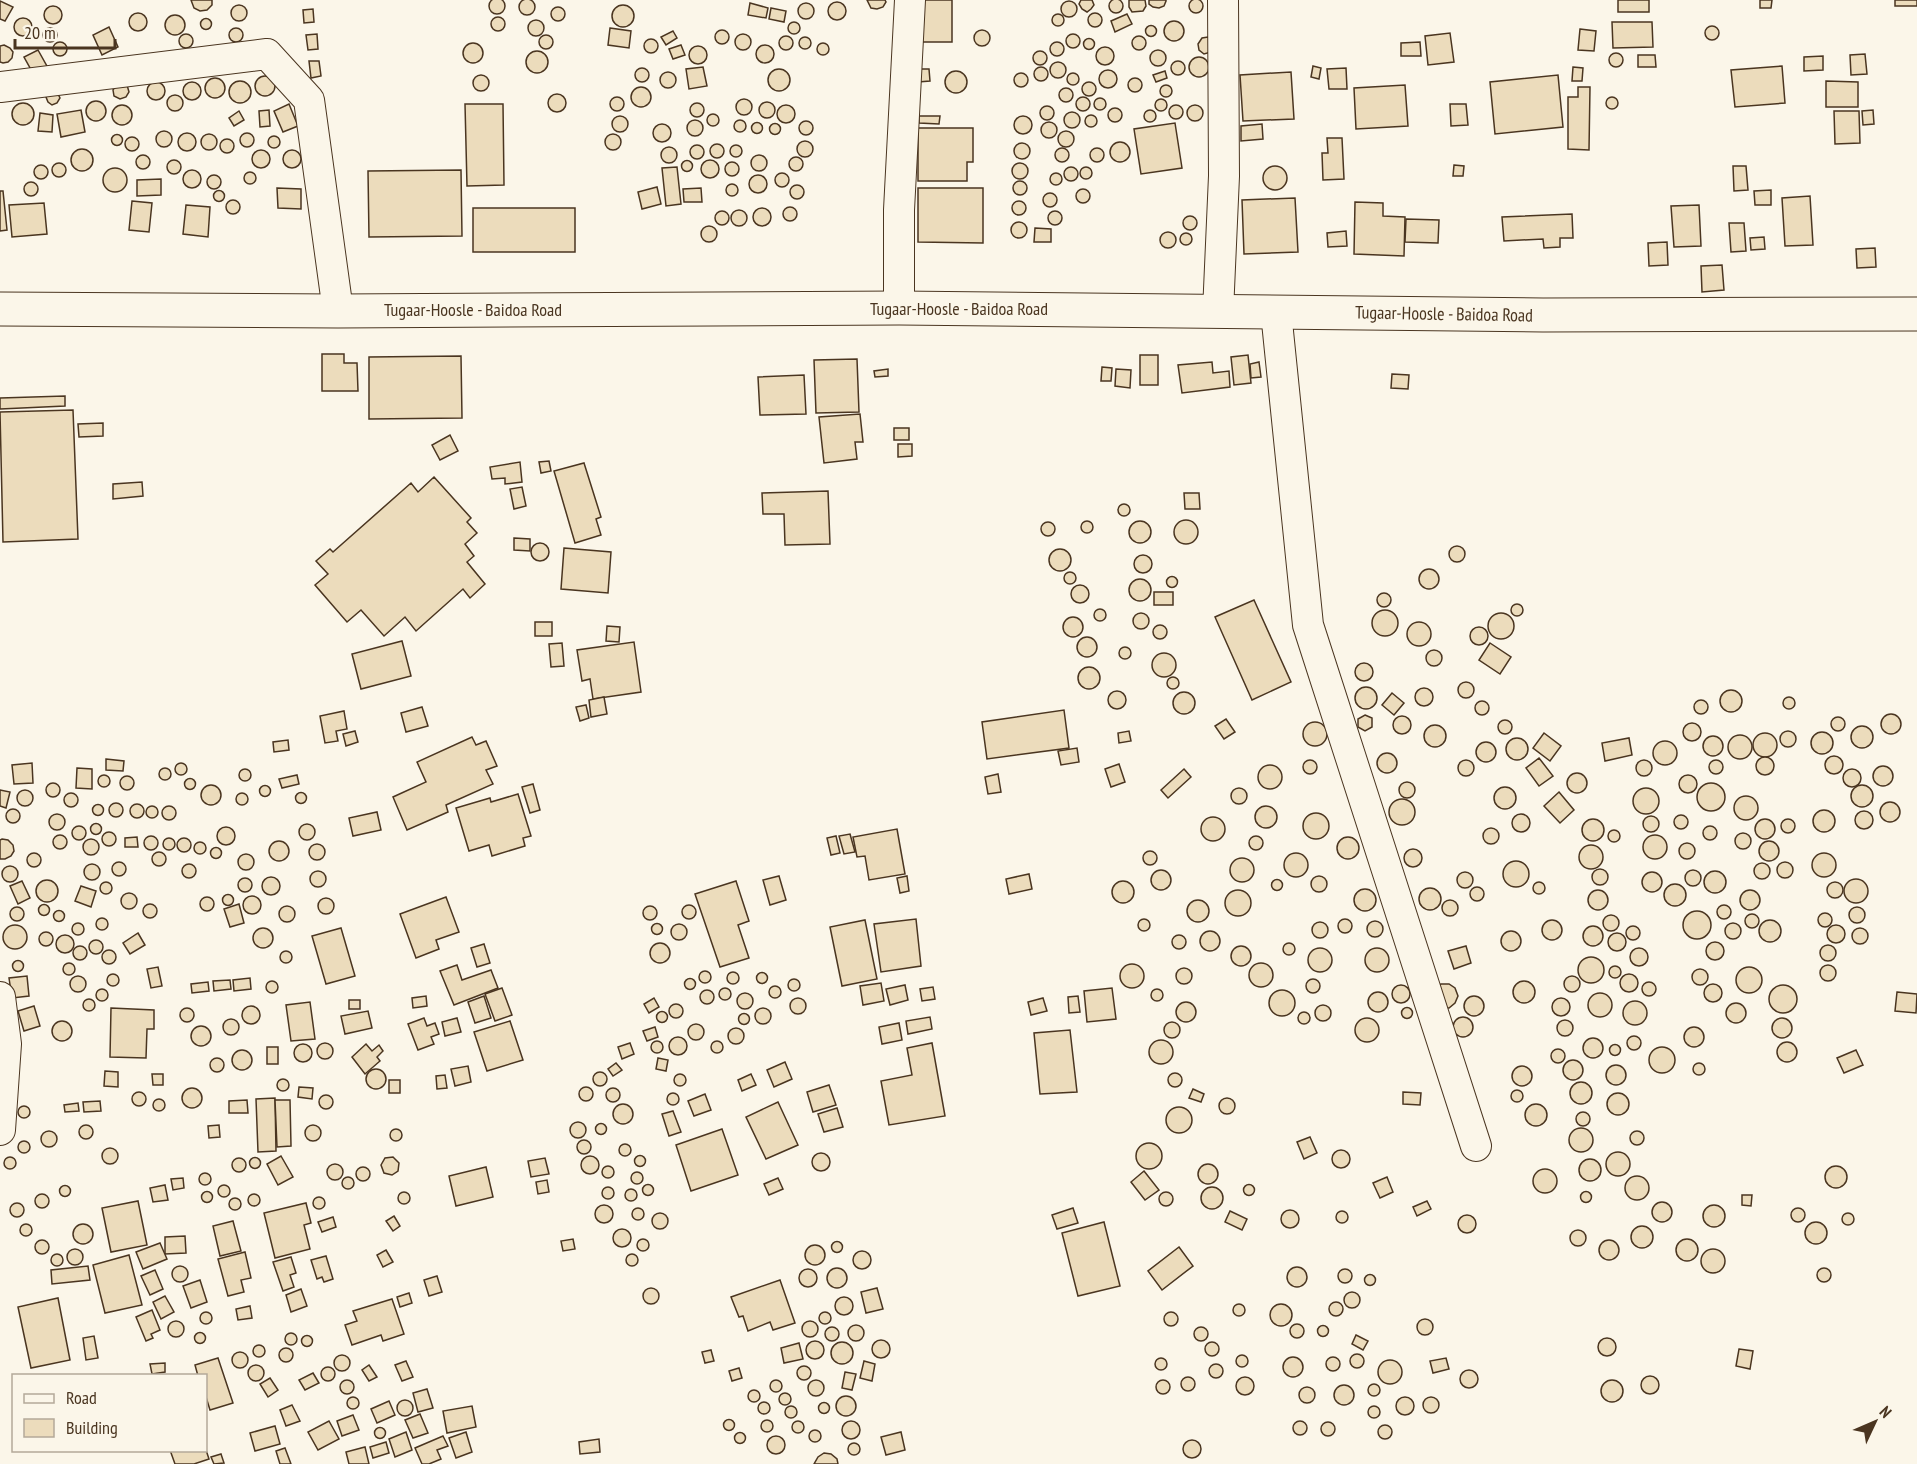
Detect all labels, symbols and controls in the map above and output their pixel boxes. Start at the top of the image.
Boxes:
scale bar [15,12,116,50]
text: 20 m [24,21,56,44]
street label: Tugaar-Hoosle - Baidoa Road [870,297,1048,320]
street label: Tugaar-Hoosle - Baidoa Road [384,298,562,321]
street label: Tugaar-Hoosle - Baidoa Road [1355,300,1533,327]
legend [12,1374,207,1452]
text: Road [66,1386,97,1409]
north arrow [1845,1392,1905,1452]
text: N [1876,1402,1896,1422]
text: Building [66,1416,118,1439]

